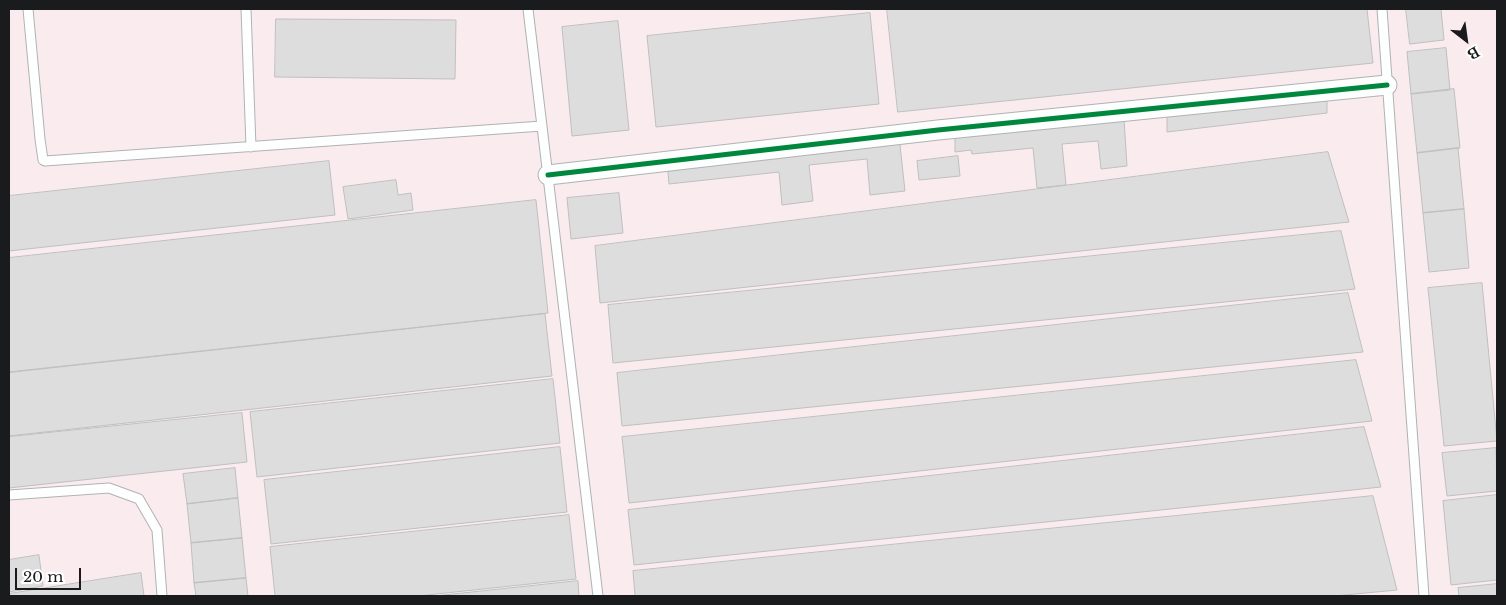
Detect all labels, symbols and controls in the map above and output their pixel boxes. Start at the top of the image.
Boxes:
north arrow [1441,15,1491,65]
text: B [1464,42,1483,64]
scale bar [18,558,84,590]
text: 20 m [23,567,63,586]

